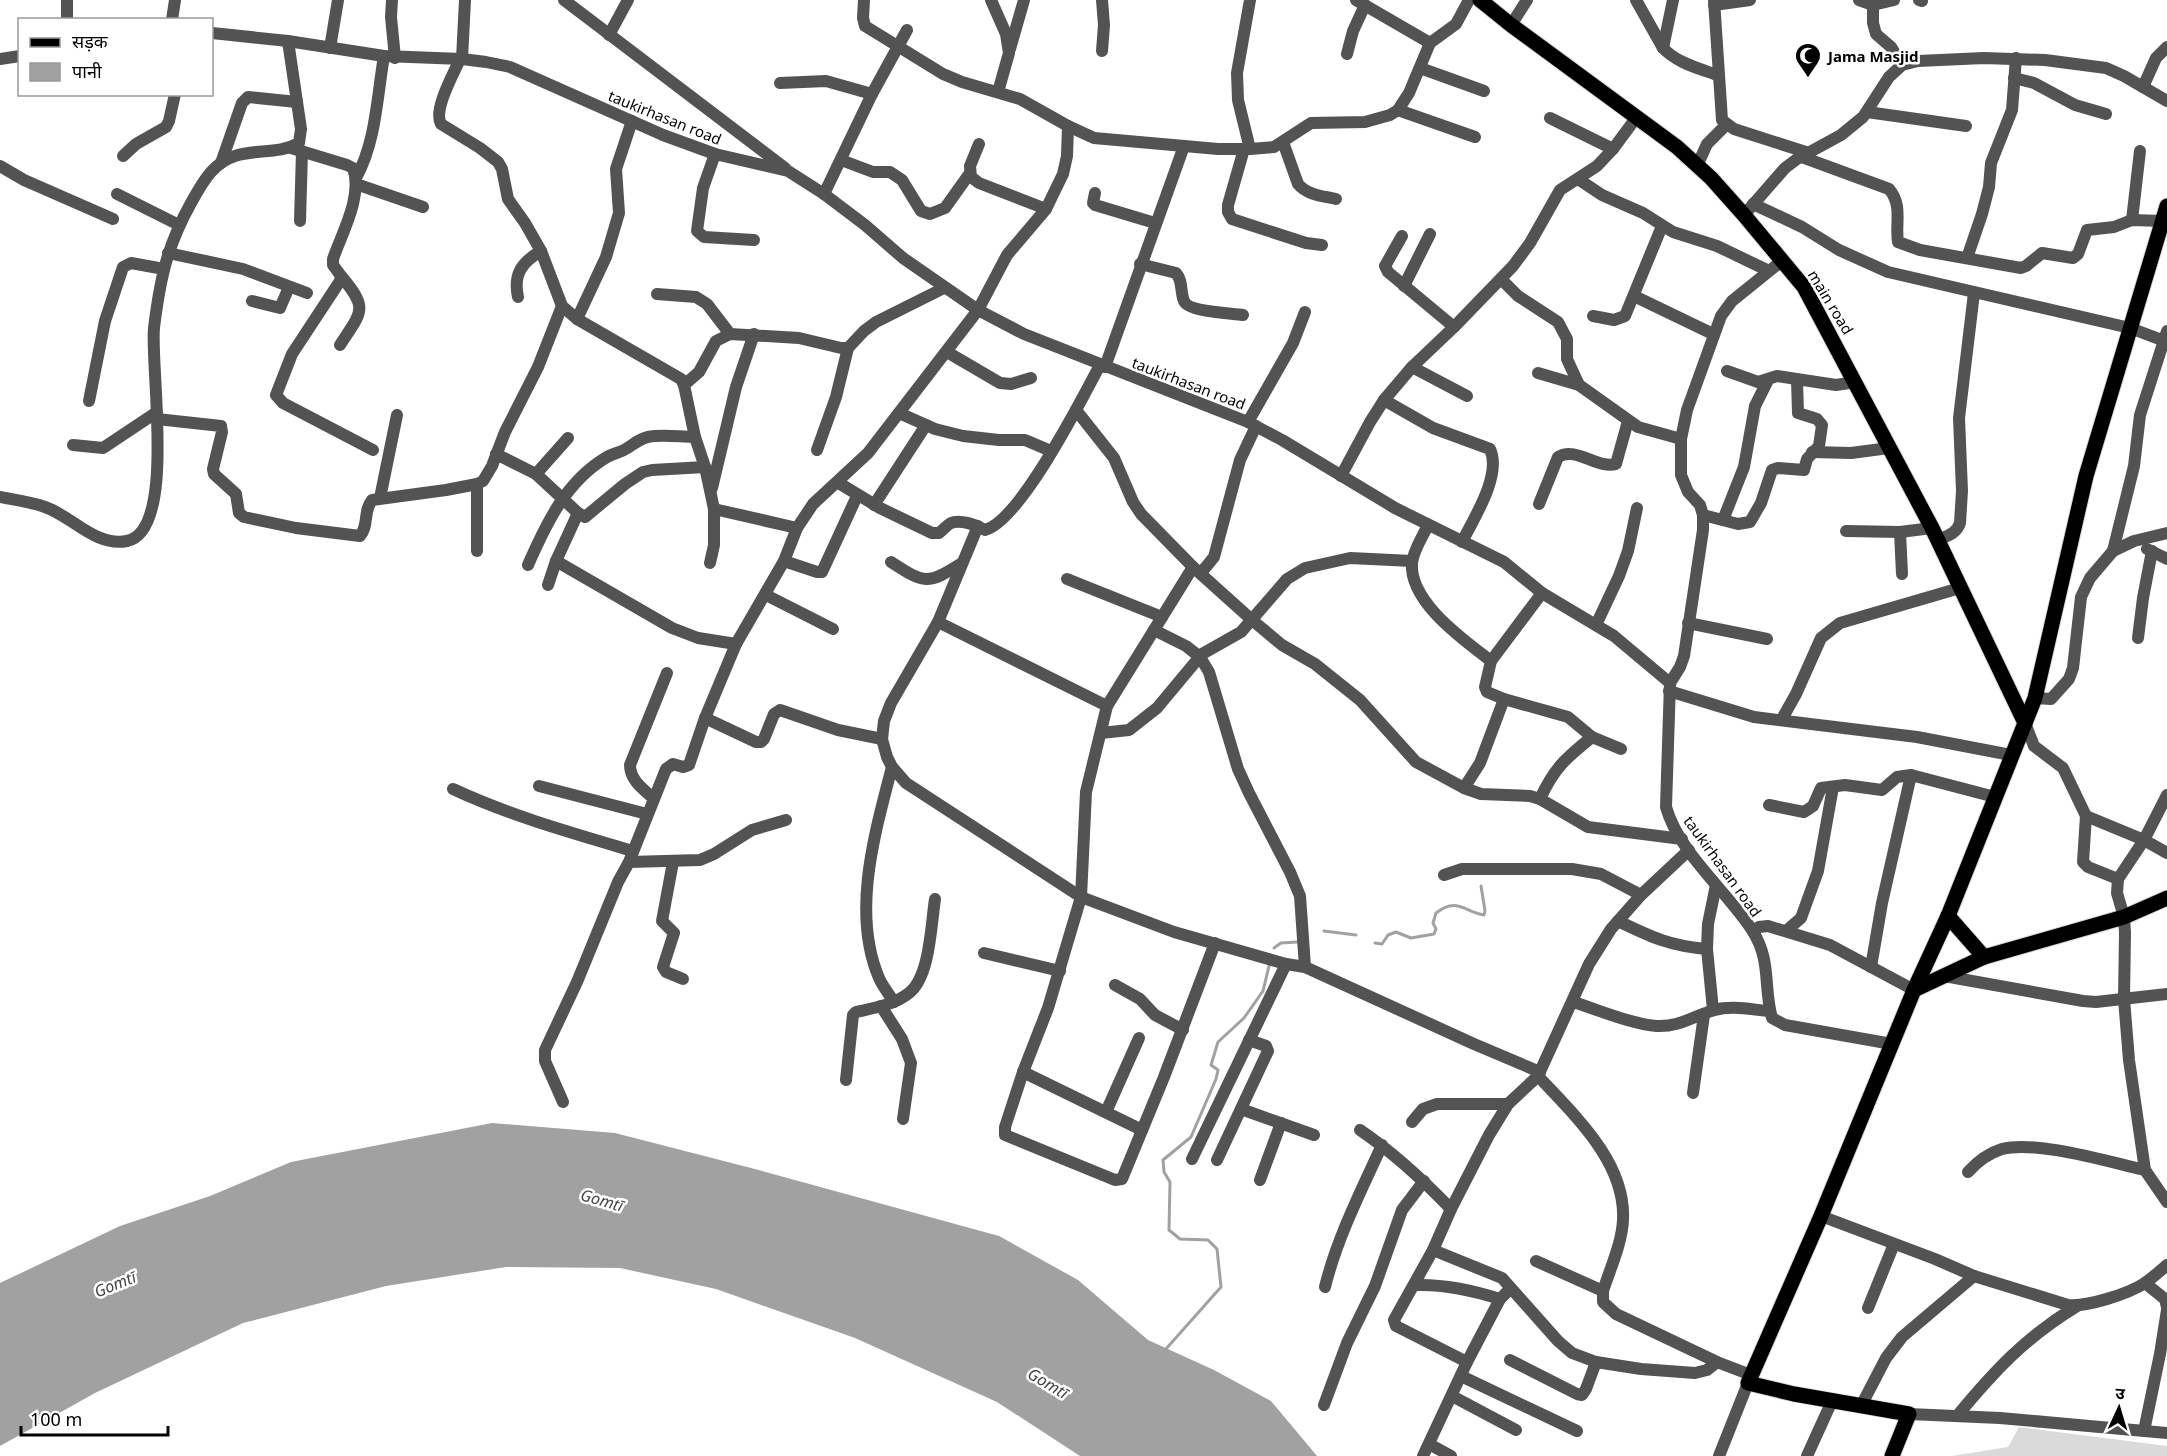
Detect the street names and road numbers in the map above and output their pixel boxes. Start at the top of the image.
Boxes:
street label: taukirhasan road [606,85,724,149]
street label: main road [1804,266,1858,338]
street label: taukirhasan road [1129,352,1249,414]
street label: taukirhasan road [1680,811,1766,921]

